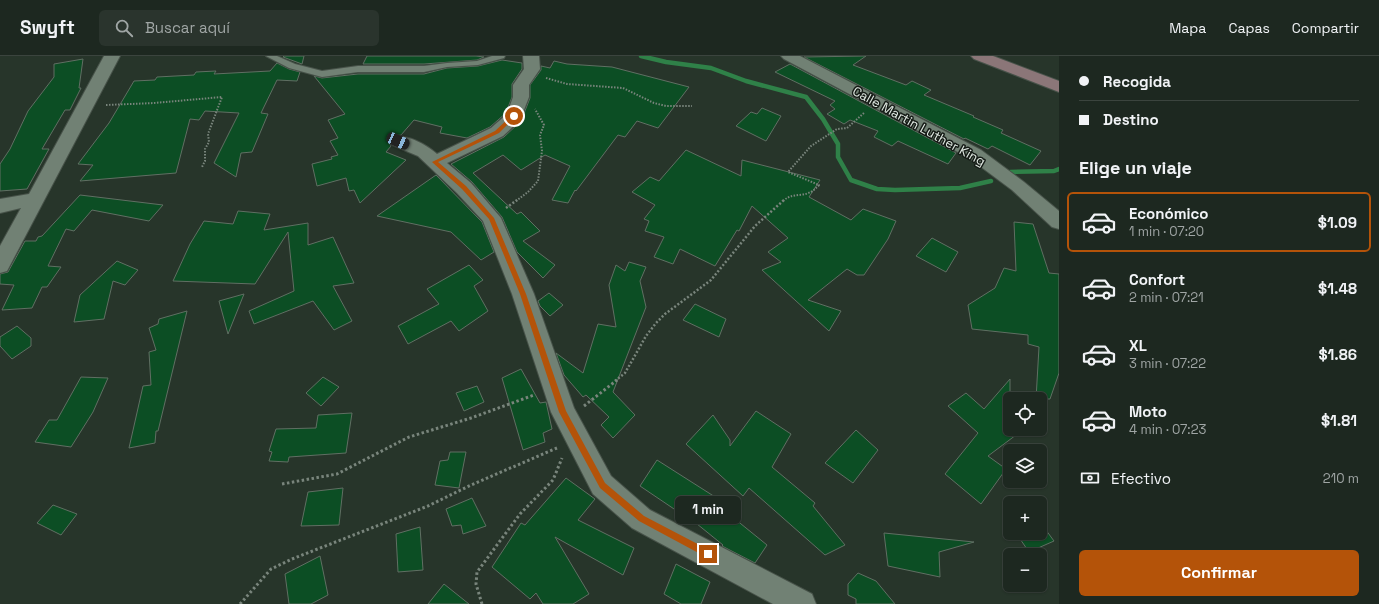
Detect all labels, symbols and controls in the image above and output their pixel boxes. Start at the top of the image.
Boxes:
search box [99,10,379,46]
text: Swyft [20,15,75,40]
icon: search [113,17,135,39]
text: Buscar aquí [145,18,230,37]
text: Mapa [1169,19,1206,37]
text: Capas [1228,19,1270,37]
text: Compartir [1292,19,1359,37]
text: Recogida [1103,72,1171,91]
street label: Calle Martin Luther King [849,82,989,170]
route start [505,107,523,125]
text: Destino [1103,110,1159,129]
car [385,131,411,151]
text: Elige un viaje [1079,156,1192,179]
icon: car [1081,204,1117,240]
text: Económico [1129,204,1208,223]
text: $1.09 [1318,213,1357,232]
text: 1 min · 07:20 [1129,223,1204,240]
icon: car [1081,270,1117,306]
text: Confort [1129,270,1185,289]
text: $1.48 [1318,279,1357,298]
text: 2 min · 07:21 [1129,289,1204,306]
icon: car [1081,336,1117,372]
text: XL [1129,336,1147,355]
text: $1.86 [1318,345,1357,364]
text: 3 min · 07:22 [1129,355,1206,372]
map controls [1003,392,1047,592]
button: locate [1003,392,1047,436]
icon: car [1081,402,1117,438]
text: Moto [1129,402,1167,421]
text: $1.81 [1321,411,1357,430]
text: 4 min · 07:23 [1129,421,1206,438]
button: layers [1003,444,1047,488]
icon: cash [1079,467,1101,489]
text: Efectivo [1111,469,1171,488]
text: 210 m [1323,470,1359,487]
callout: 1 min [675,496,741,524]
button: + [1003,496,1047,540]
text: 1 min [692,501,724,518]
route end [699,545,717,563]
button: − [1003,548,1047,592]
button: Confirmar [1079,550,1359,596]

